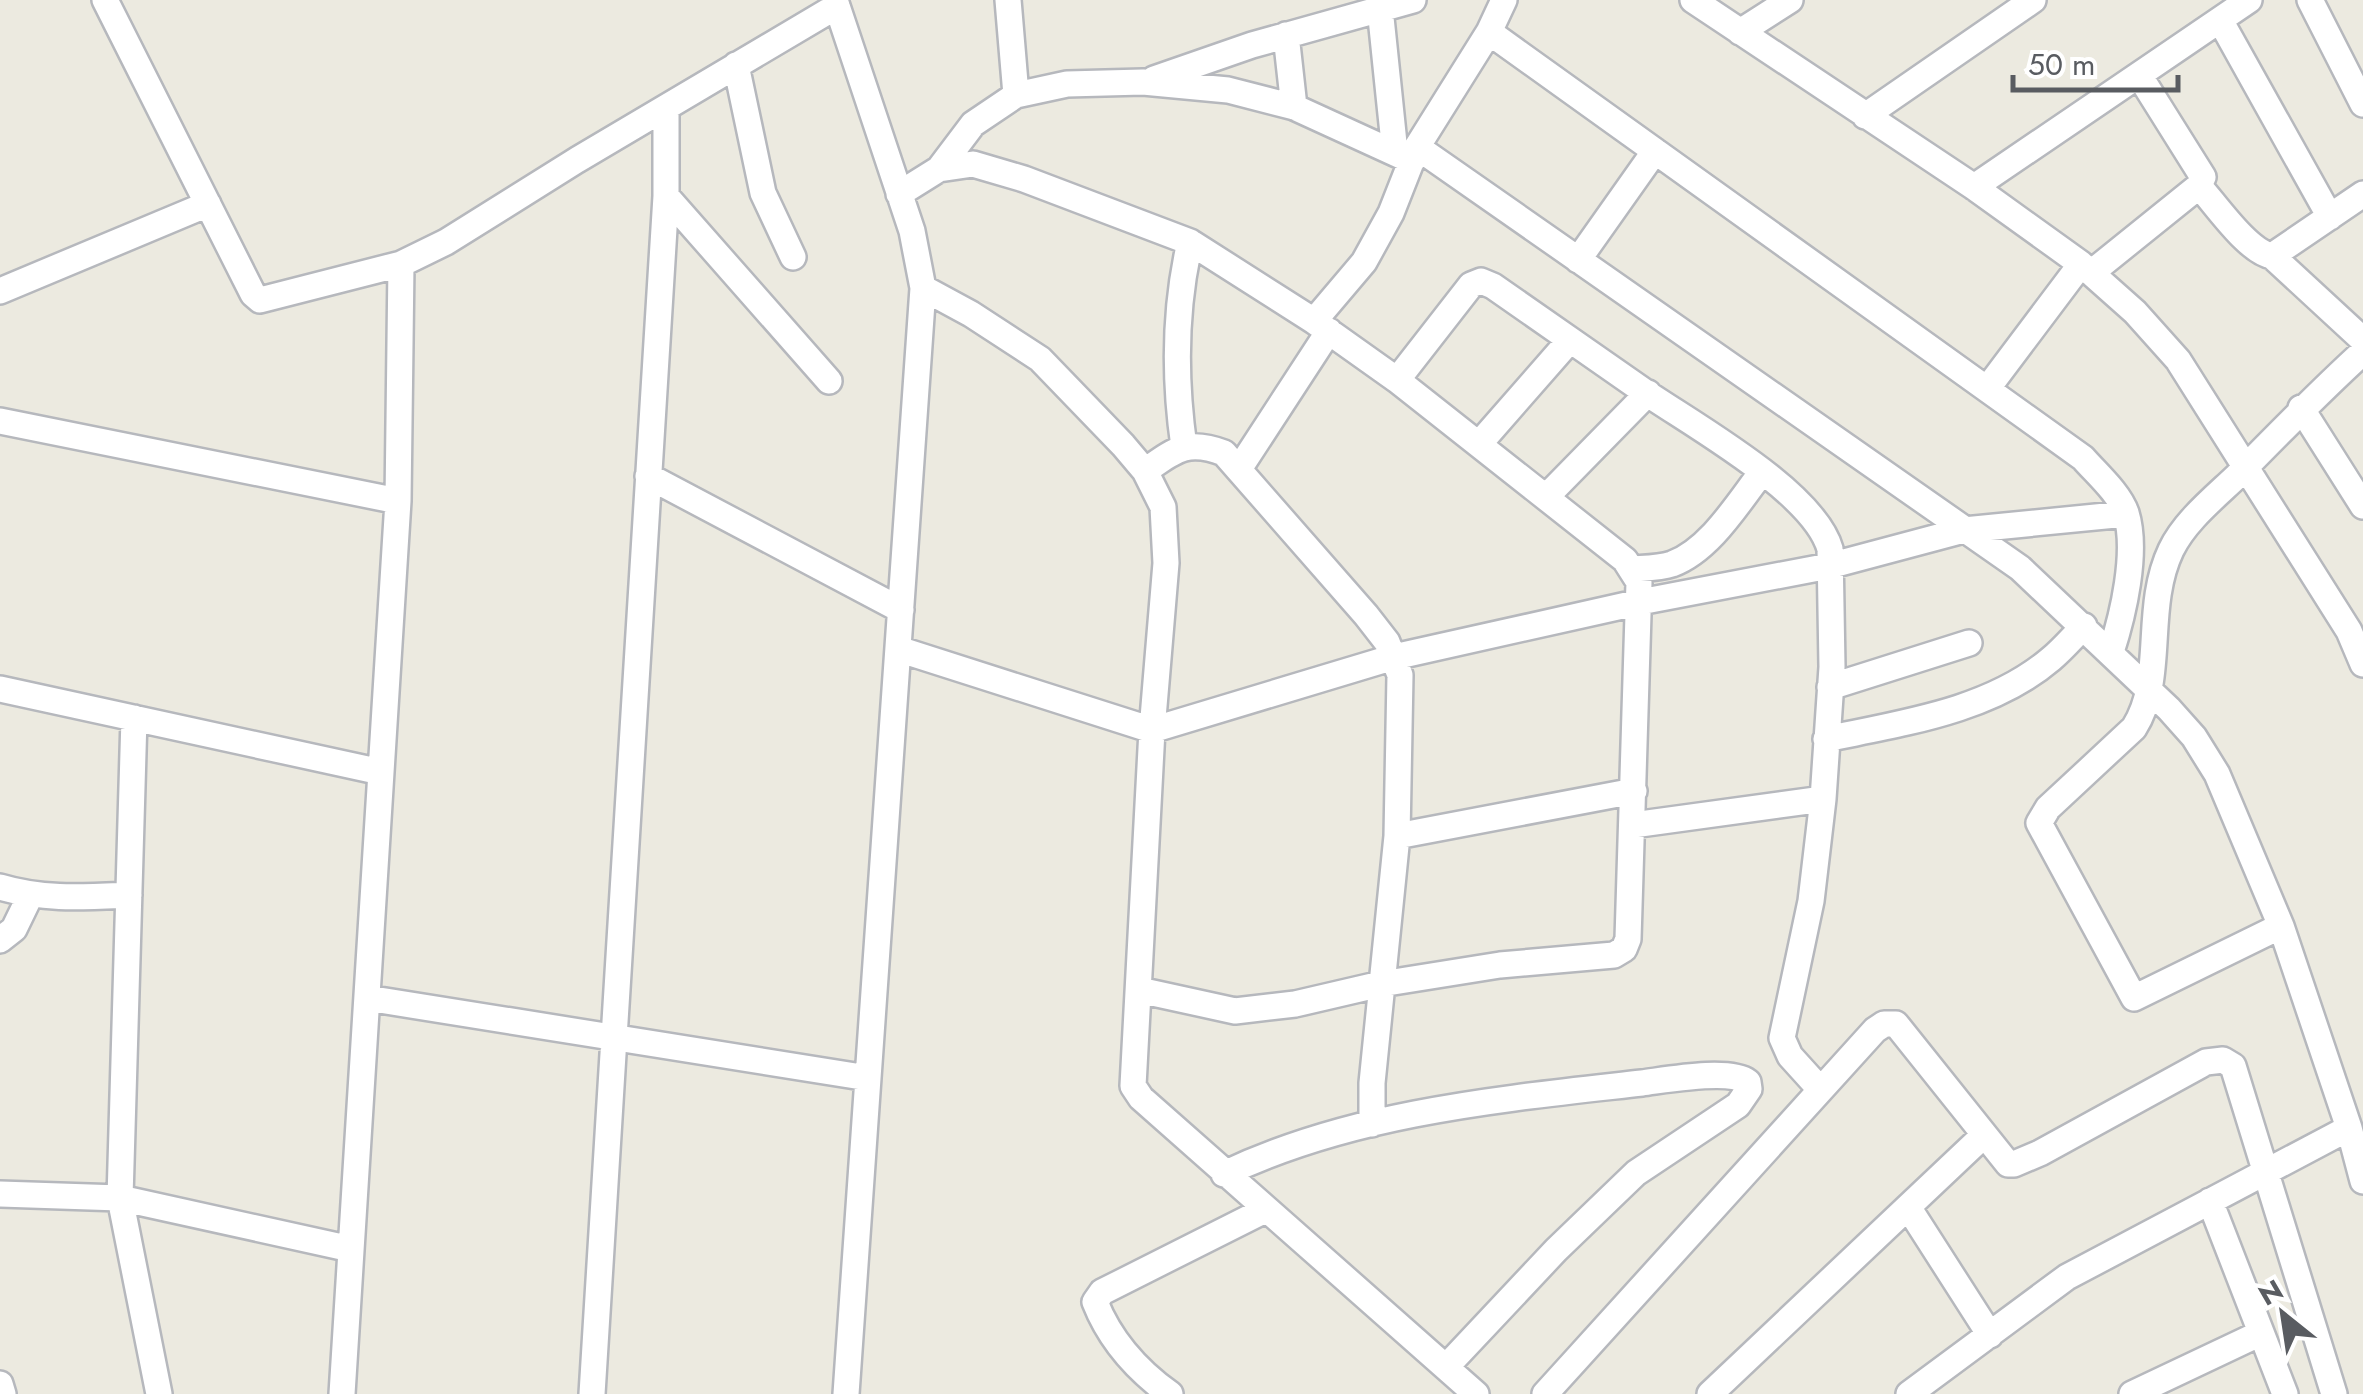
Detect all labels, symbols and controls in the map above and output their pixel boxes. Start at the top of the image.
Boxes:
scale bar [2013,30,2178,92]
text: 50 m [2028,43,2095,86]
north arrow [2233,1264,2333,1364]
text: N [2251,1269,2291,1316]

